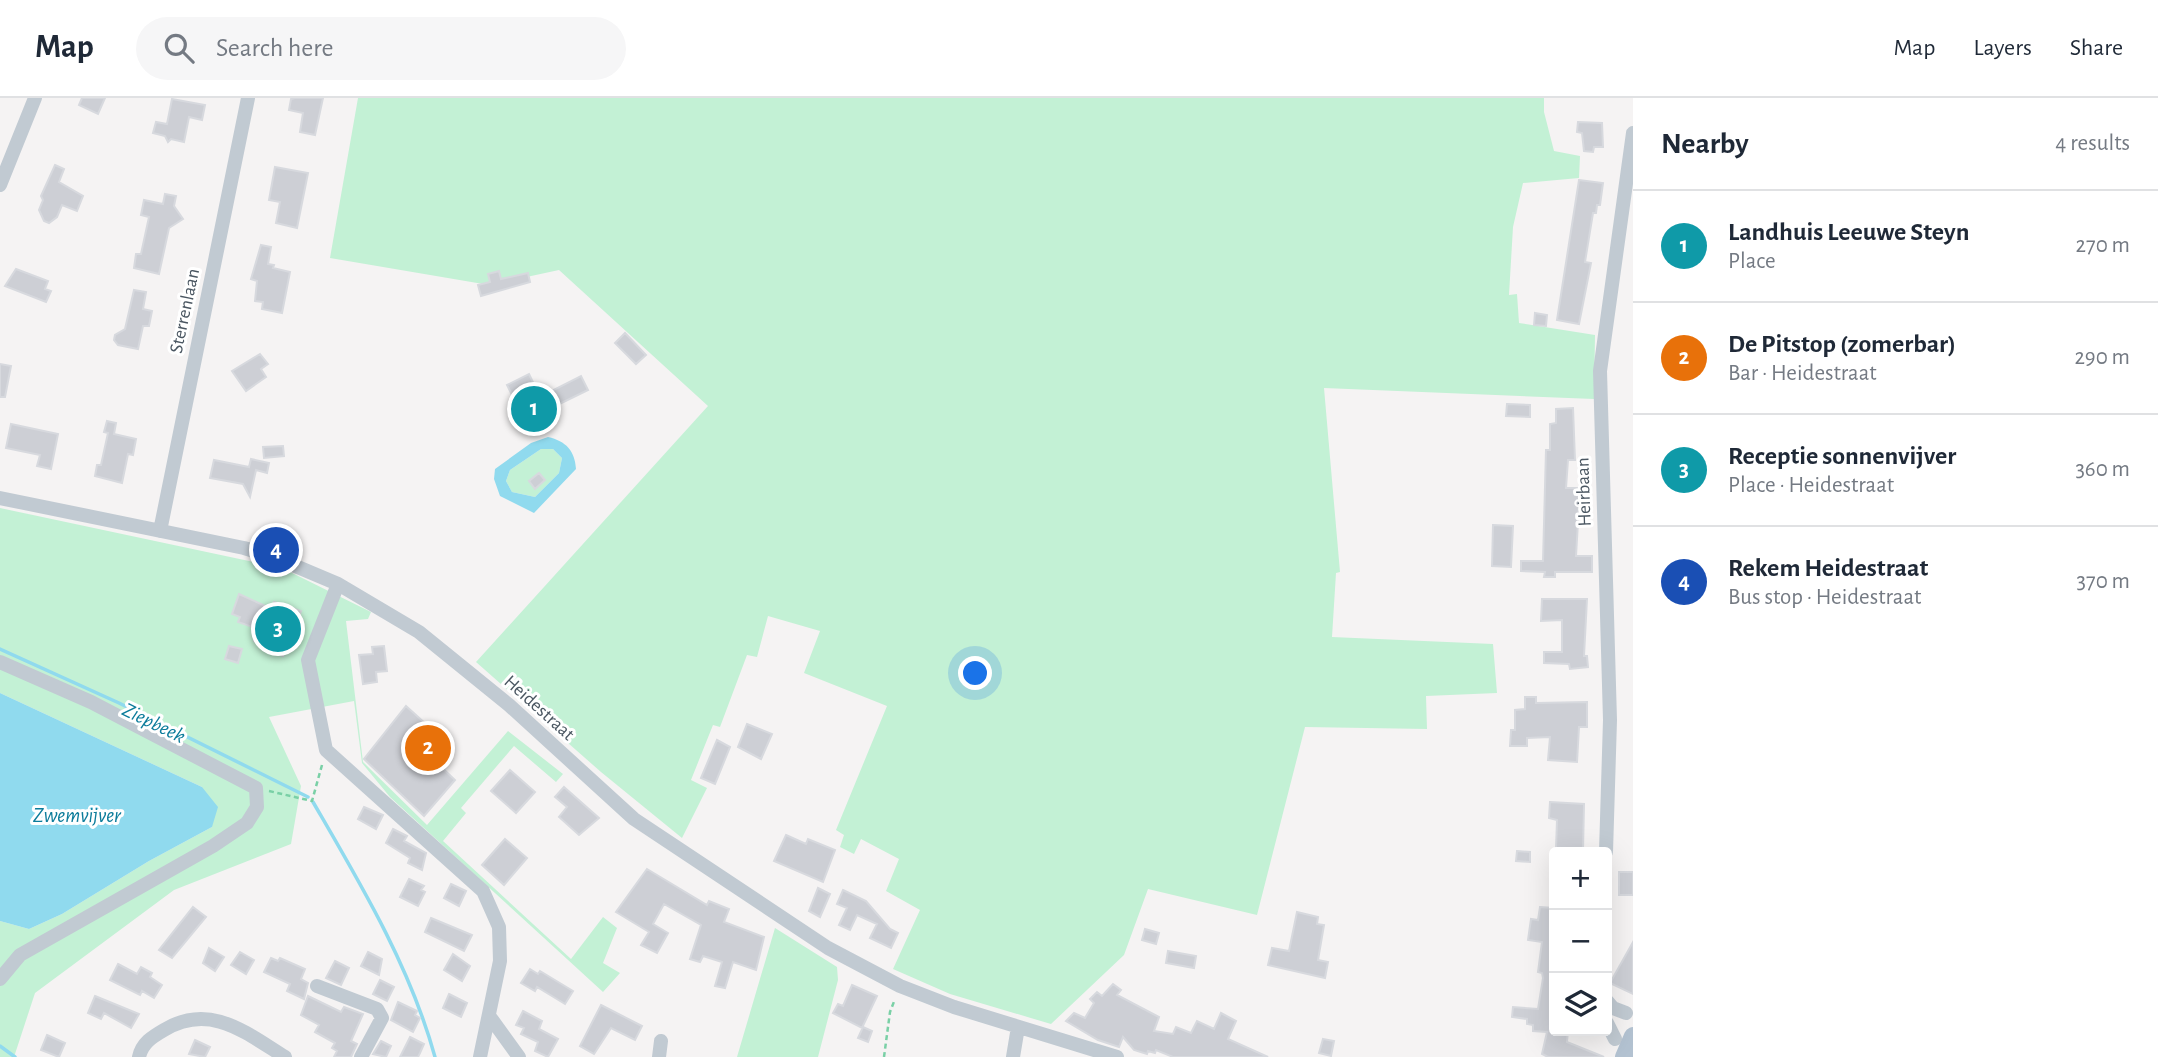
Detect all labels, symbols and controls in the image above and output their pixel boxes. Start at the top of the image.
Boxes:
search box [136,17,626,80]
icon: search [160,29,198,67]
text: Map [35,31,94,64]
text: Search here [216,35,334,61]
text: Map [1893,36,1935,60]
text: Layers [1973,36,2032,60]
text: Share [2070,36,2123,60]
text: Nearby [1661,129,1749,159]
text: 4 results [2055,132,2130,155]
text: Landhuis Leeuwe Steyn [1728,219,1969,245]
text: 1 [1680,234,1688,257]
text: 270 m [2076,234,2130,257]
text: Place [1728,250,1776,273]
street label: Sterrenlaan [167,267,203,355]
text: De Pitstop (zomerbar) [1728,331,1956,357]
text: 2 [1679,346,1689,369]
text: 290 m [2074,346,2130,369]
text: Bar · Heidestraat [1728,362,1877,385]
pin: 1 [511,383,557,435]
text: Receptie sonnenvijver [1728,443,1956,469]
street label: Heirbaan [1573,457,1595,527]
text: 3 [1679,458,1689,481]
text: 360 m [2075,458,2130,481]
text: Place · Heidestraat [1728,474,1894,497]
pin: 4 [253,524,299,576]
text: Rekem Heidestraat [1728,555,1928,581]
text: 4 [1678,570,1690,593]
text: 370 m [2077,570,2130,593]
text: Bus stop · Heidestraat [1728,586,1921,609]
pin: 3 [255,603,301,655]
your location [958,656,992,690]
street label: Heidestraat [500,672,578,744]
water label: Ziepbeek [119,699,189,748]
pin: 2 [405,722,451,774]
water label: Zwemvijver [33,805,122,826]
map controls [1549,847,1612,1036]
button: + [1549,847,1612,910]
button: − [1549,910,1612,973]
button: layers [1549,973,1612,1036]

